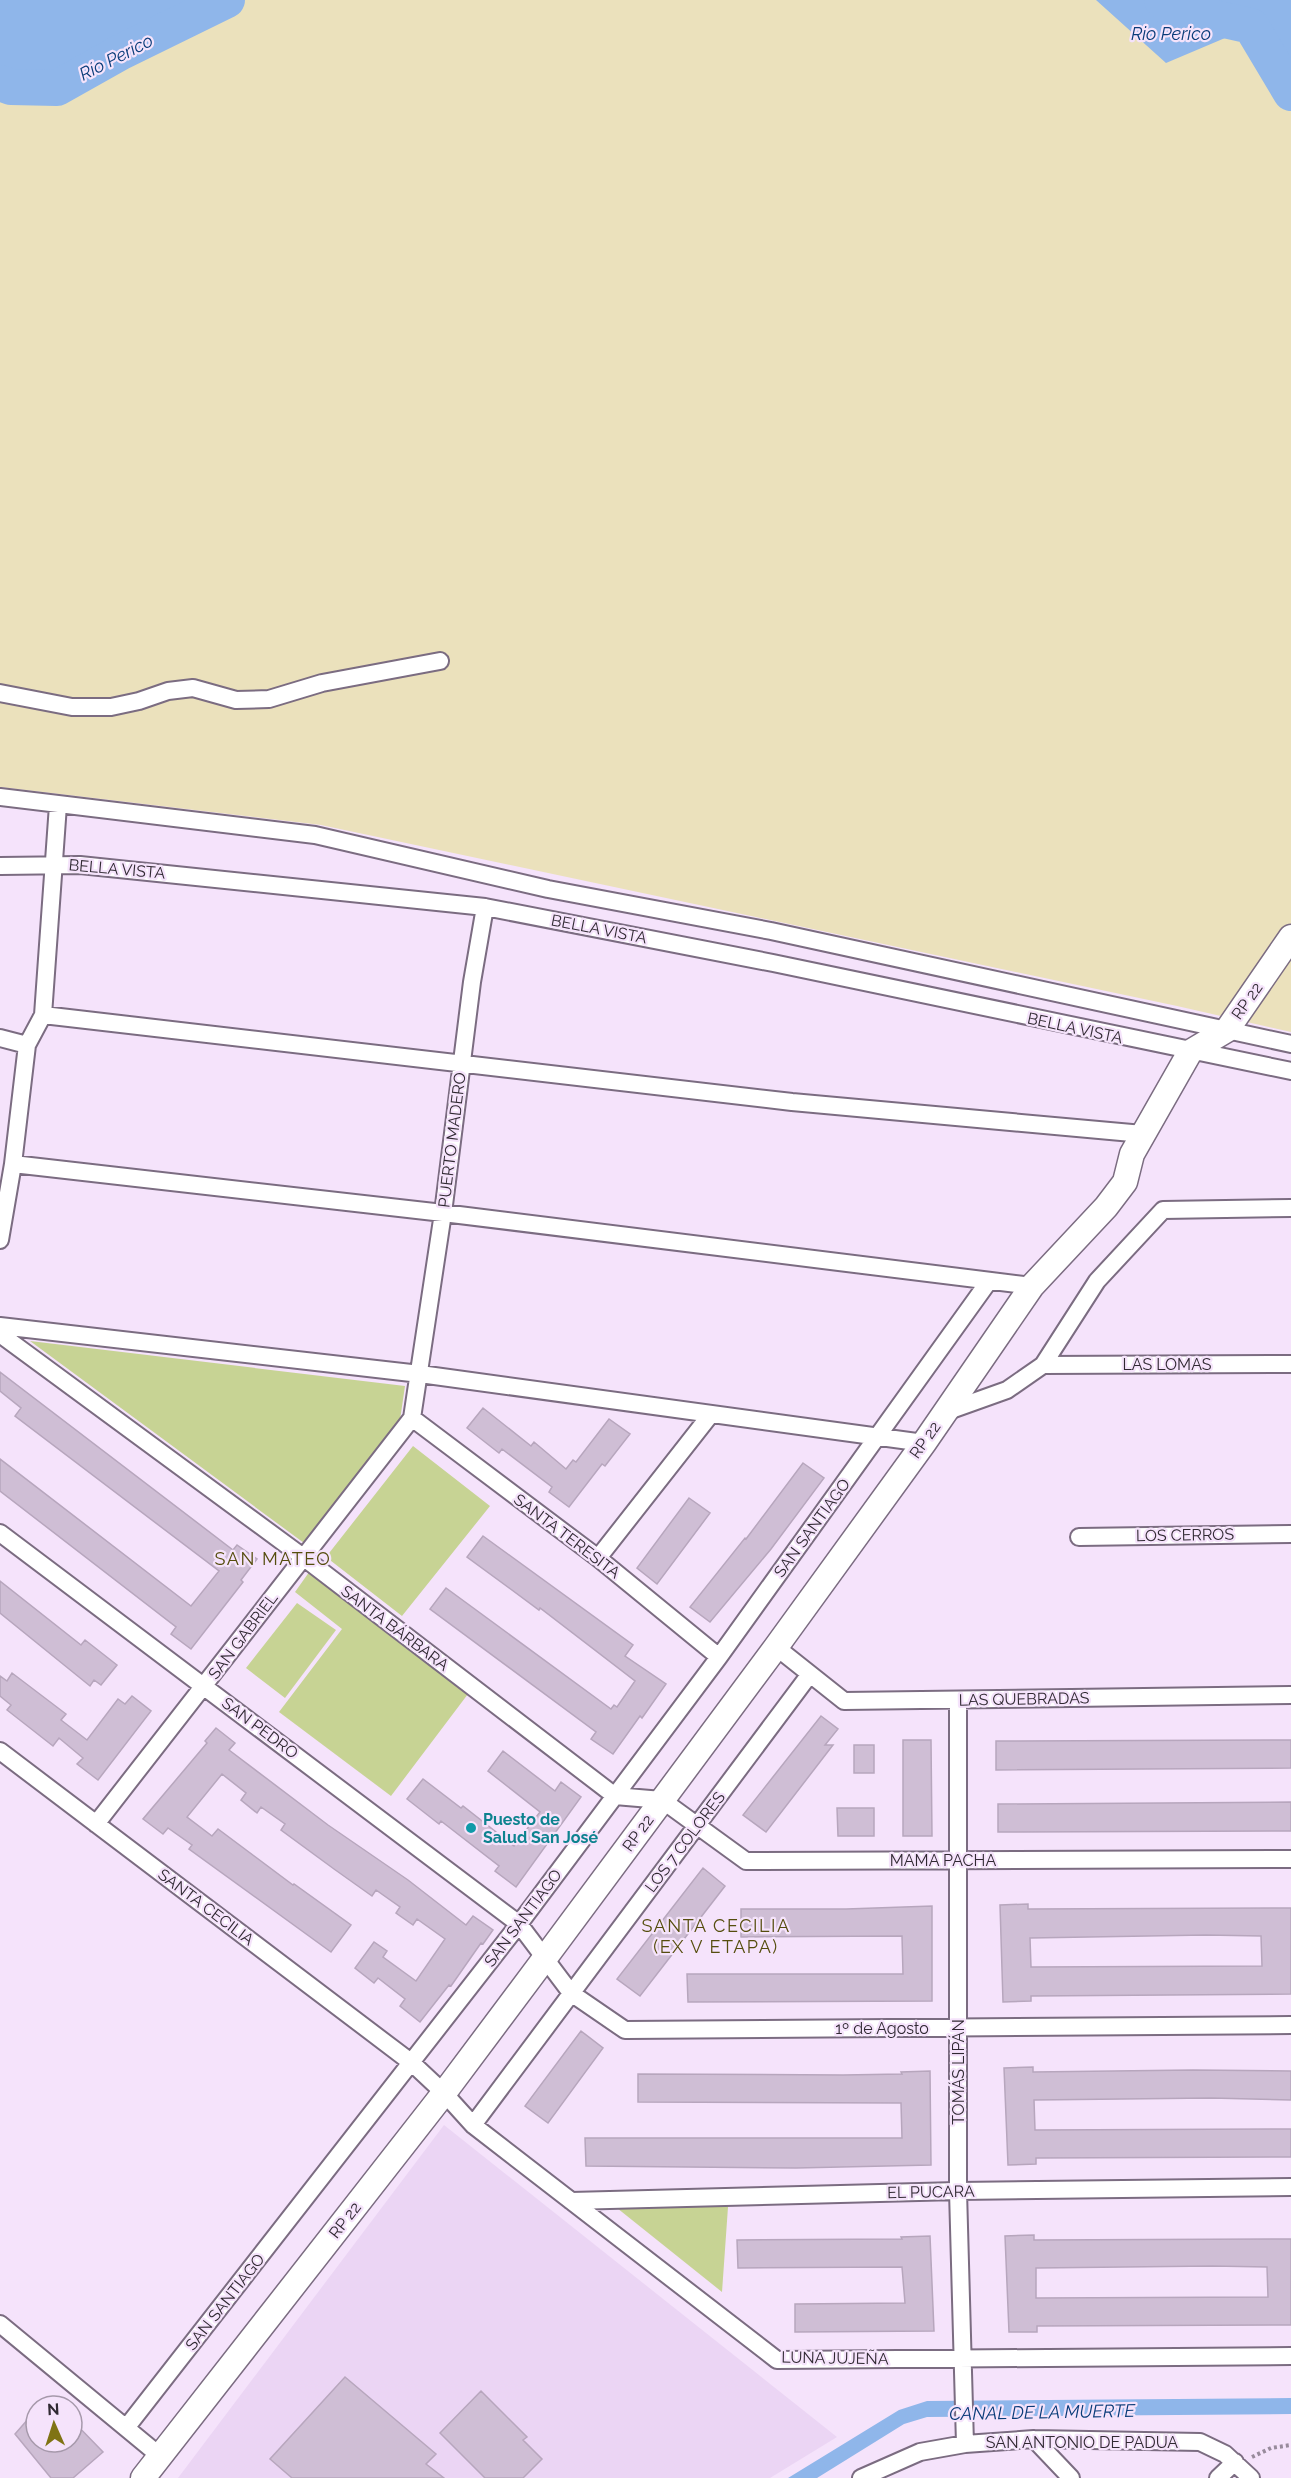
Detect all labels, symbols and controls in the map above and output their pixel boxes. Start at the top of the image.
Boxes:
water label: Rio Perico [1131,23,1211,44]
water label: Río Perico [76,29,156,85]
street label: BELLA VISTA [68,855,166,883]
street label: BELLA VISTA [550,910,649,948]
street label: RP 22 [1228,979,1266,1023]
street label: BELLA VISTA [1026,1009,1125,1047]
street label: PUERTO MADERO [434,1071,470,1209]
street label: LAS LOMAS [1122,1355,1212,1374]
street label: RP 22 [906,1418,944,1462]
street label: SAN SANTIAGO [770,1475,854,1581]
street label: SANTA TERESITA [510,1490,624,1582]
street label: LOS CERROS [1136,1525,1234,1545]
district label: SAN MATEO [215,1548,331,1569]
street label: SANTA BÁRBARA [337,1581,453,1675]
street label: SAN GABRIEL [204,1589,282,1683]
street label: LAS QUEBRADAS [958,1688,1090,1710]
street label: SAN PEDRO [218,1693,302,1763]
street label: LOS 7 COLORES [641,1788,729,1896]
place label: Puesto de Salud San José [483,1810,598,1847]
street label: RP 22 [618,1811,658,1855]
marker: Puesto de Salud San José [464,1821,478,1835]
street label: MAMA PACHA [890,1851,996,1870]
street label: SANTA CECILIA [154,1865,258,1949]
street label: SAN SANTIAGO [480,1866,566,1970]
district label: SANTA CECILIA (EX V ETAPA) [641,1915,791,1957]
street label: 1º de Agosto [835,2019,929,2038]
street label: TOMÁS LIPÁN [948,2019,968,2125]
street label: EL PUCARA [887,2182,975,2202]
street label: RP 22 [325,2198,365,2242]
street label: SAN SANTIAGO [181,2250,269,2354]
street label: LUNA JUJEÑA [781,2347,889,2368]
north arrow [24,2394,84,2454]
text: N [47,2400,60,2419]
water label: CANAL DE LA MUERTE [949,2400,1137,2424]
street label: SAN ANTONIO DE PADUA [986,2433,1178,2452]

